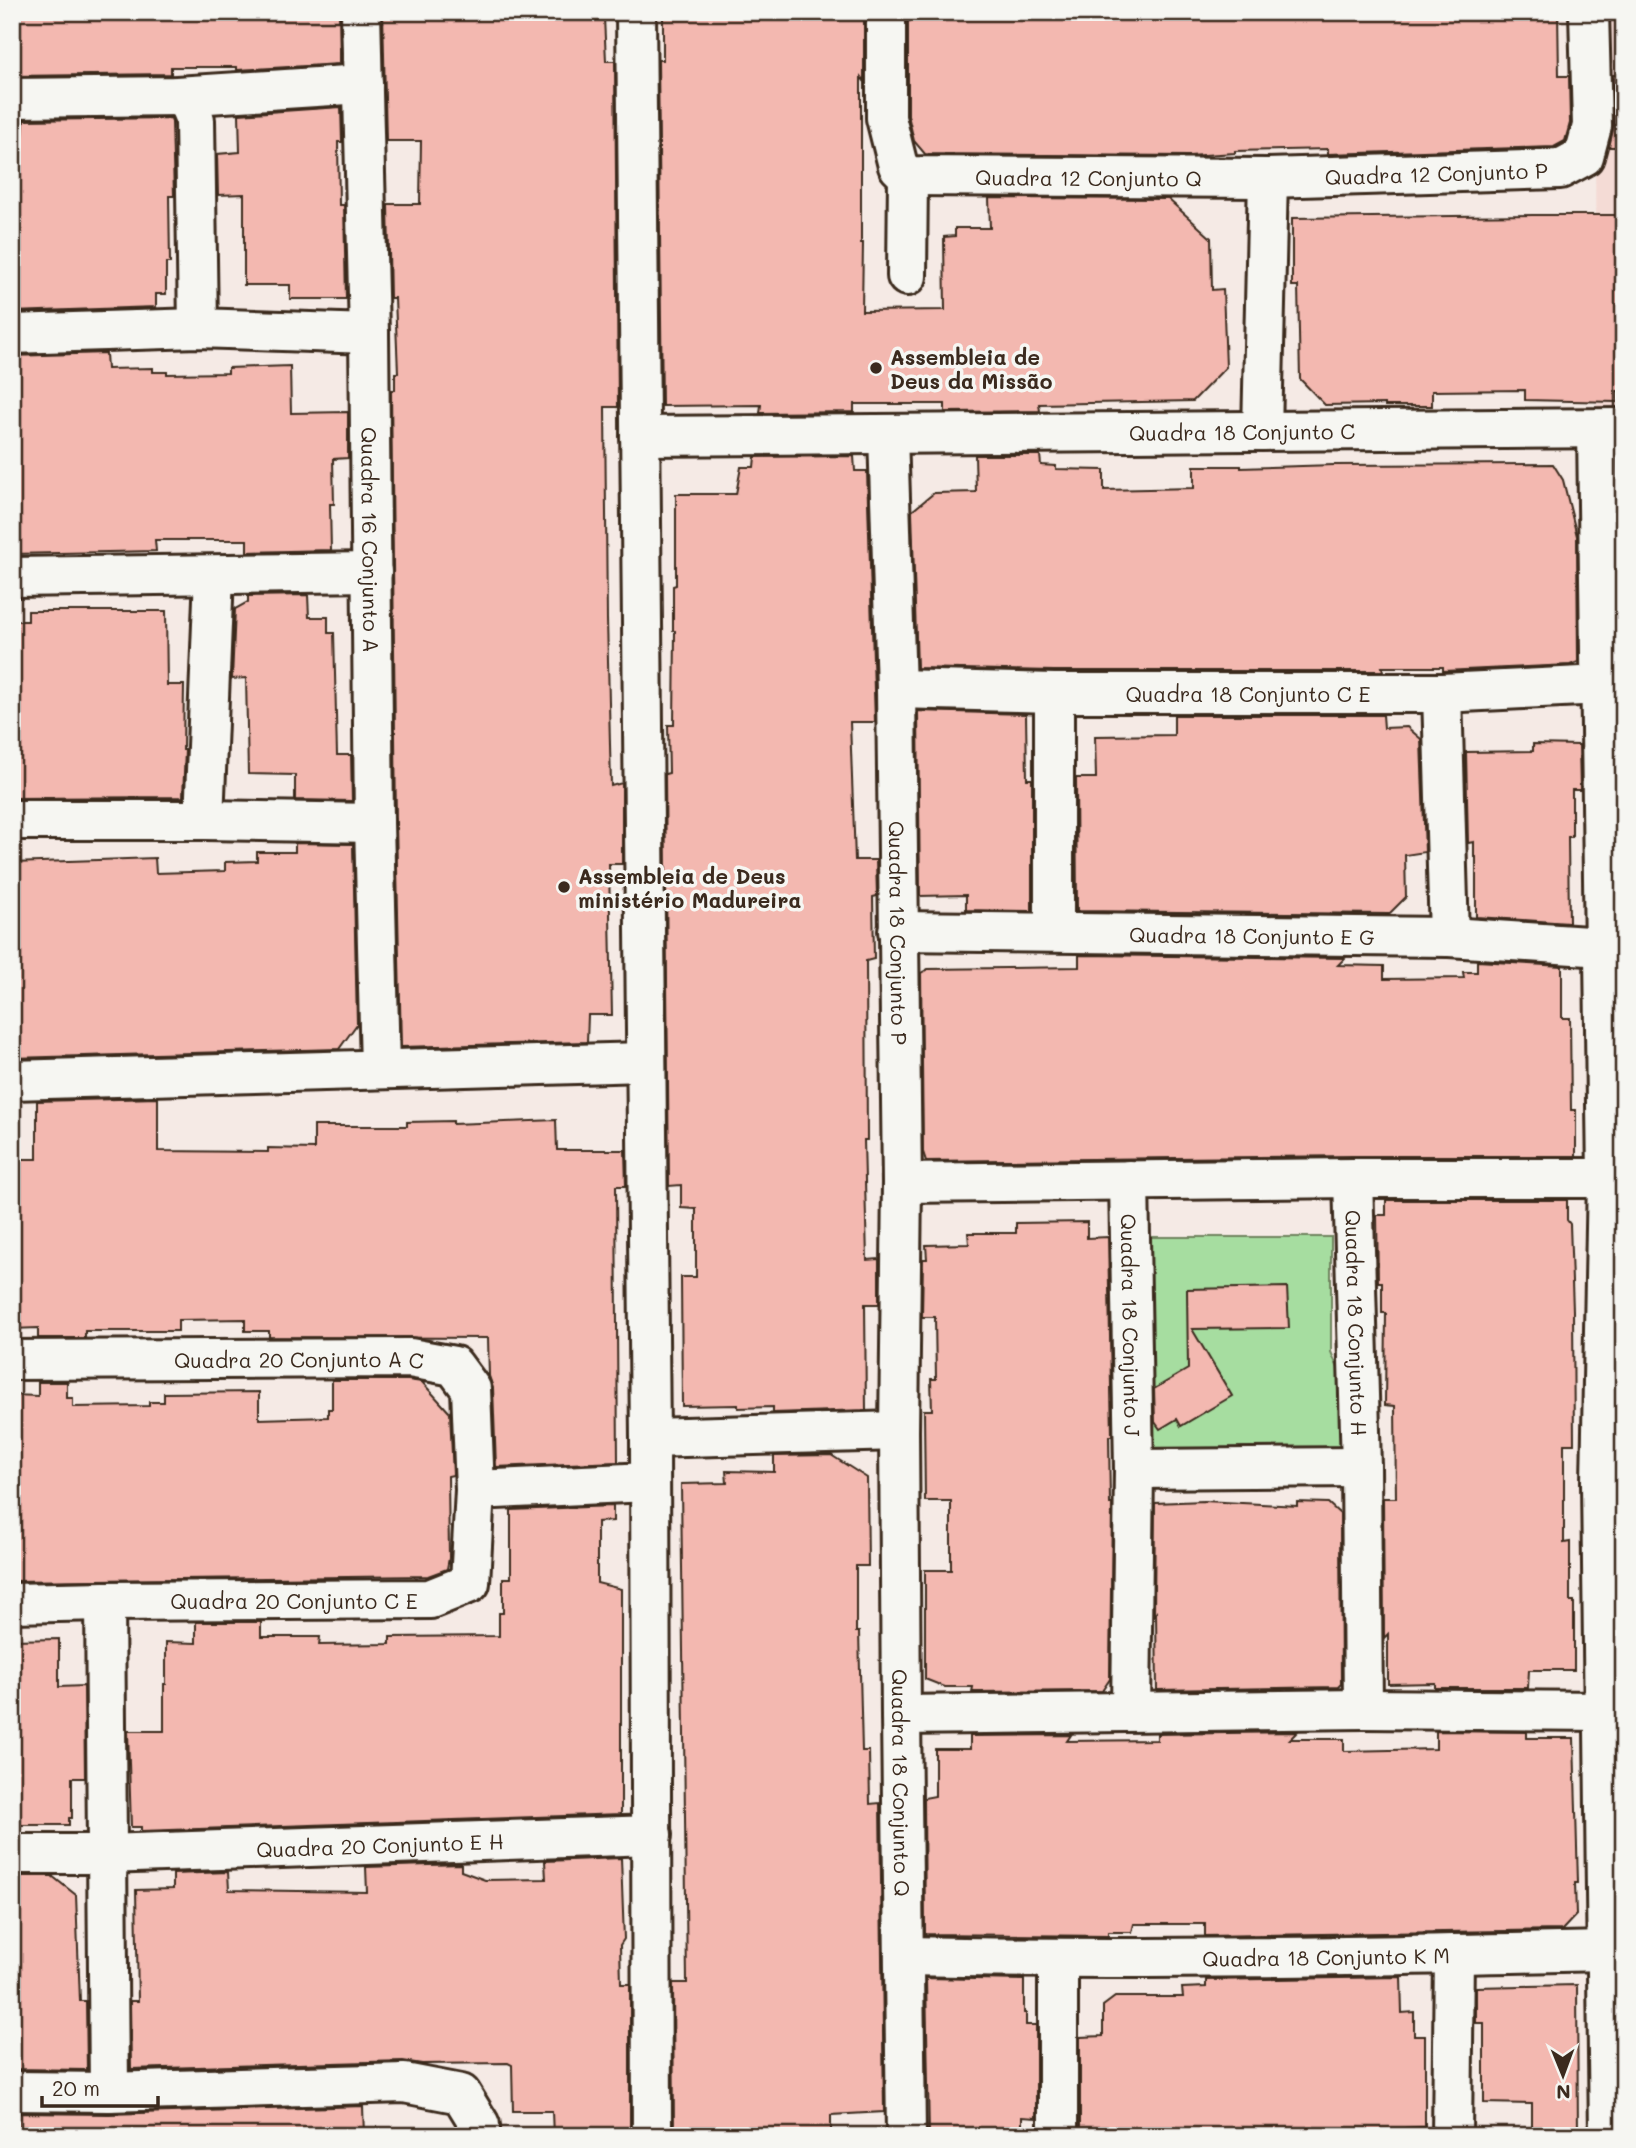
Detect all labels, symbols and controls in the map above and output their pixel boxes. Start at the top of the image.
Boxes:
street label: Quadra 12 Conjunto P [1324,156,1548,190]
street label: Quadra 12 Conjunto Q [975,163,1202,191]
place label: Assembleia de Deus da Missão [890,343,1053,394]
marker: Assembleia de Deus da Missão [868,360,884,376]
street label: Quadra 18 Conjunto C [1129,417,1355,446]
street label: Quadra 16 Conjunto A [356,427,386,653]
street label: Quadra 18 Conjunto C E [1125,680,1370,707]
street label: Quadra 18 Conjunto P [884,821,914,1045]
place label: Assembleia de Deus ministério Madureira [578,862,801,913]
marker: Assembleia de Deus ministério Madureira [556,879,572,895]
street label: Quadra 18 Conjunto E G [1129,920,1375,950]
street label: Quadra 18 Conjunto H [1340,1209,1374,1436]
street label: Quadra 18 Conjunto J [1116,1213,1147,1437]
street label: Quadra 20 Conjunto A C [174,1345,426,1374]
street label: Quadra 20 Conjunto C E [170,1587,418,1614]
street label: Quadra 18 Conjunto Q [887,1669,917,1897]
street label: Quadra 20 Conjunto E H [256,1827,504,1862]
street label: Quadra 18 Conjunto K M [1202,1941,1450,1971]
north arrow [1528,2039,1598,2110]
scale bar [42,2064,158,2108]
text: 20 m [52,2074,100,2101]
text: N [1556,2080,1571,2105]

